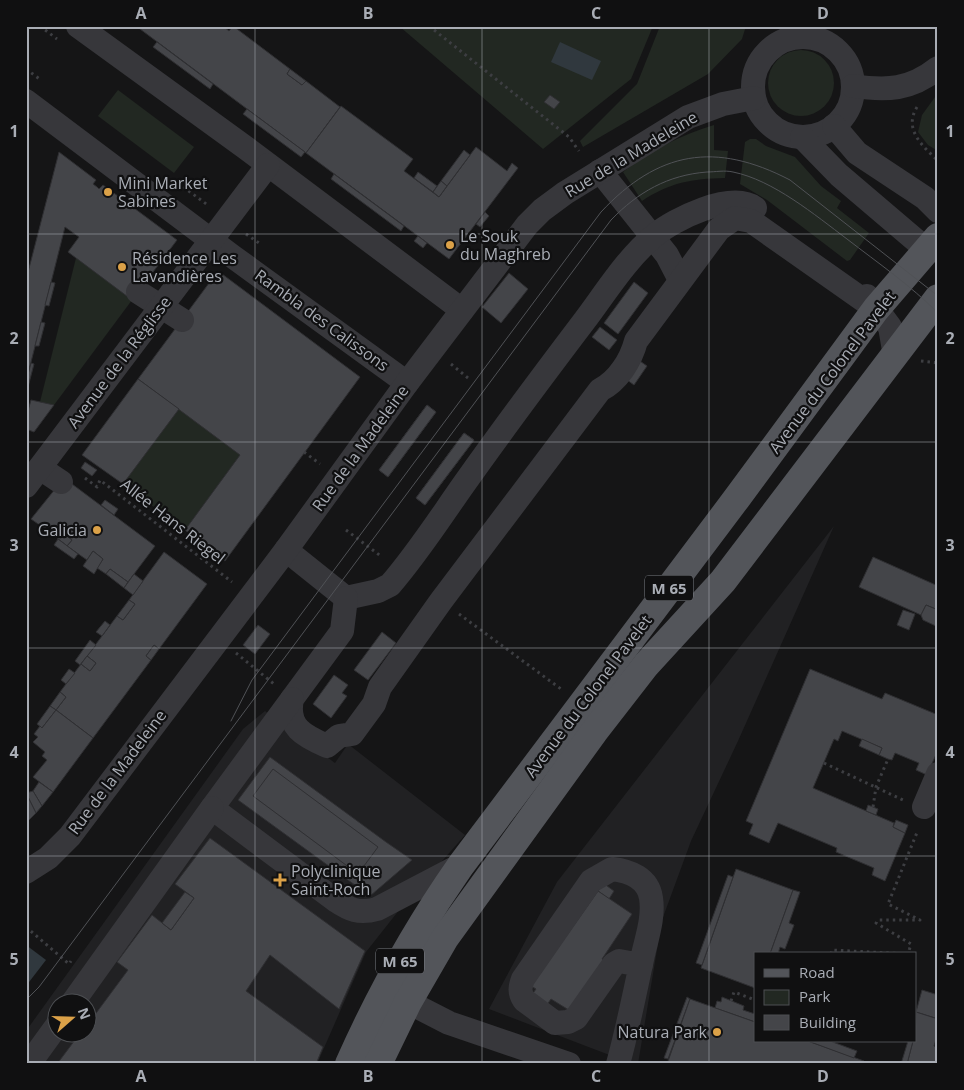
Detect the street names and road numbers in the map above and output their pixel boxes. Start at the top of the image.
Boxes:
street label: Rue de la Madeleine [561,106,701,202]
street label: Rambla des Calissons [251,264,393,376]
street label: Avenue du Colonel Pavelet [764,286,901,458]
street label: Avenue de la Réglisse [62,292,176,432]
street label: Rue de la Madeleine [307,381,413,515]
street label: Allée Hans Riegel [116,473,230,569]
road number: M 65 [645,576,693,600]
street label: Avenue du Colonel Pavelet [520,610,657,782]
street label: Rue de la Madeleine [63,705,171,839]
road number: M 65 [376,948,424,974]

